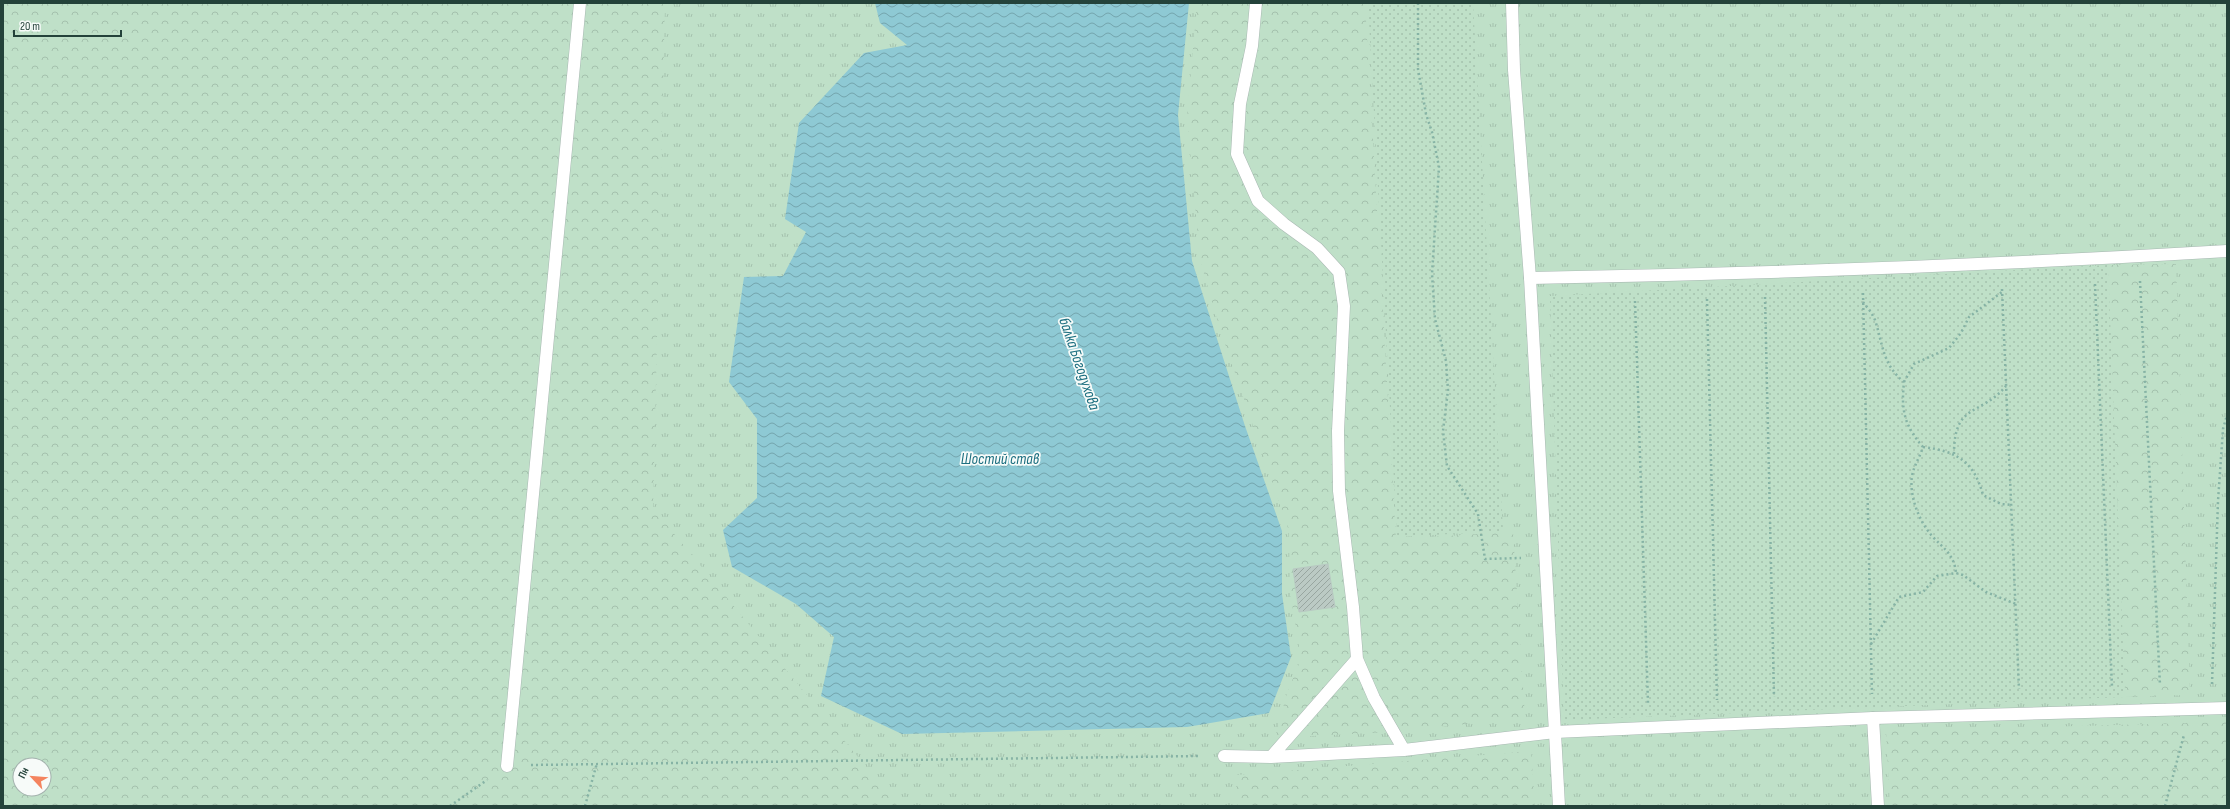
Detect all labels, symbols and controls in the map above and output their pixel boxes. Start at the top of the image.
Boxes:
scale bar [14,12,121,38]
text: 20 m [20,19,40,34]
water label: балка Богодухова [1054,315,1104,413]
water label: Шостий став [961,450,1040,469]
north arrow [12,757,52,797]
text: Пн [15,765,32,780]

